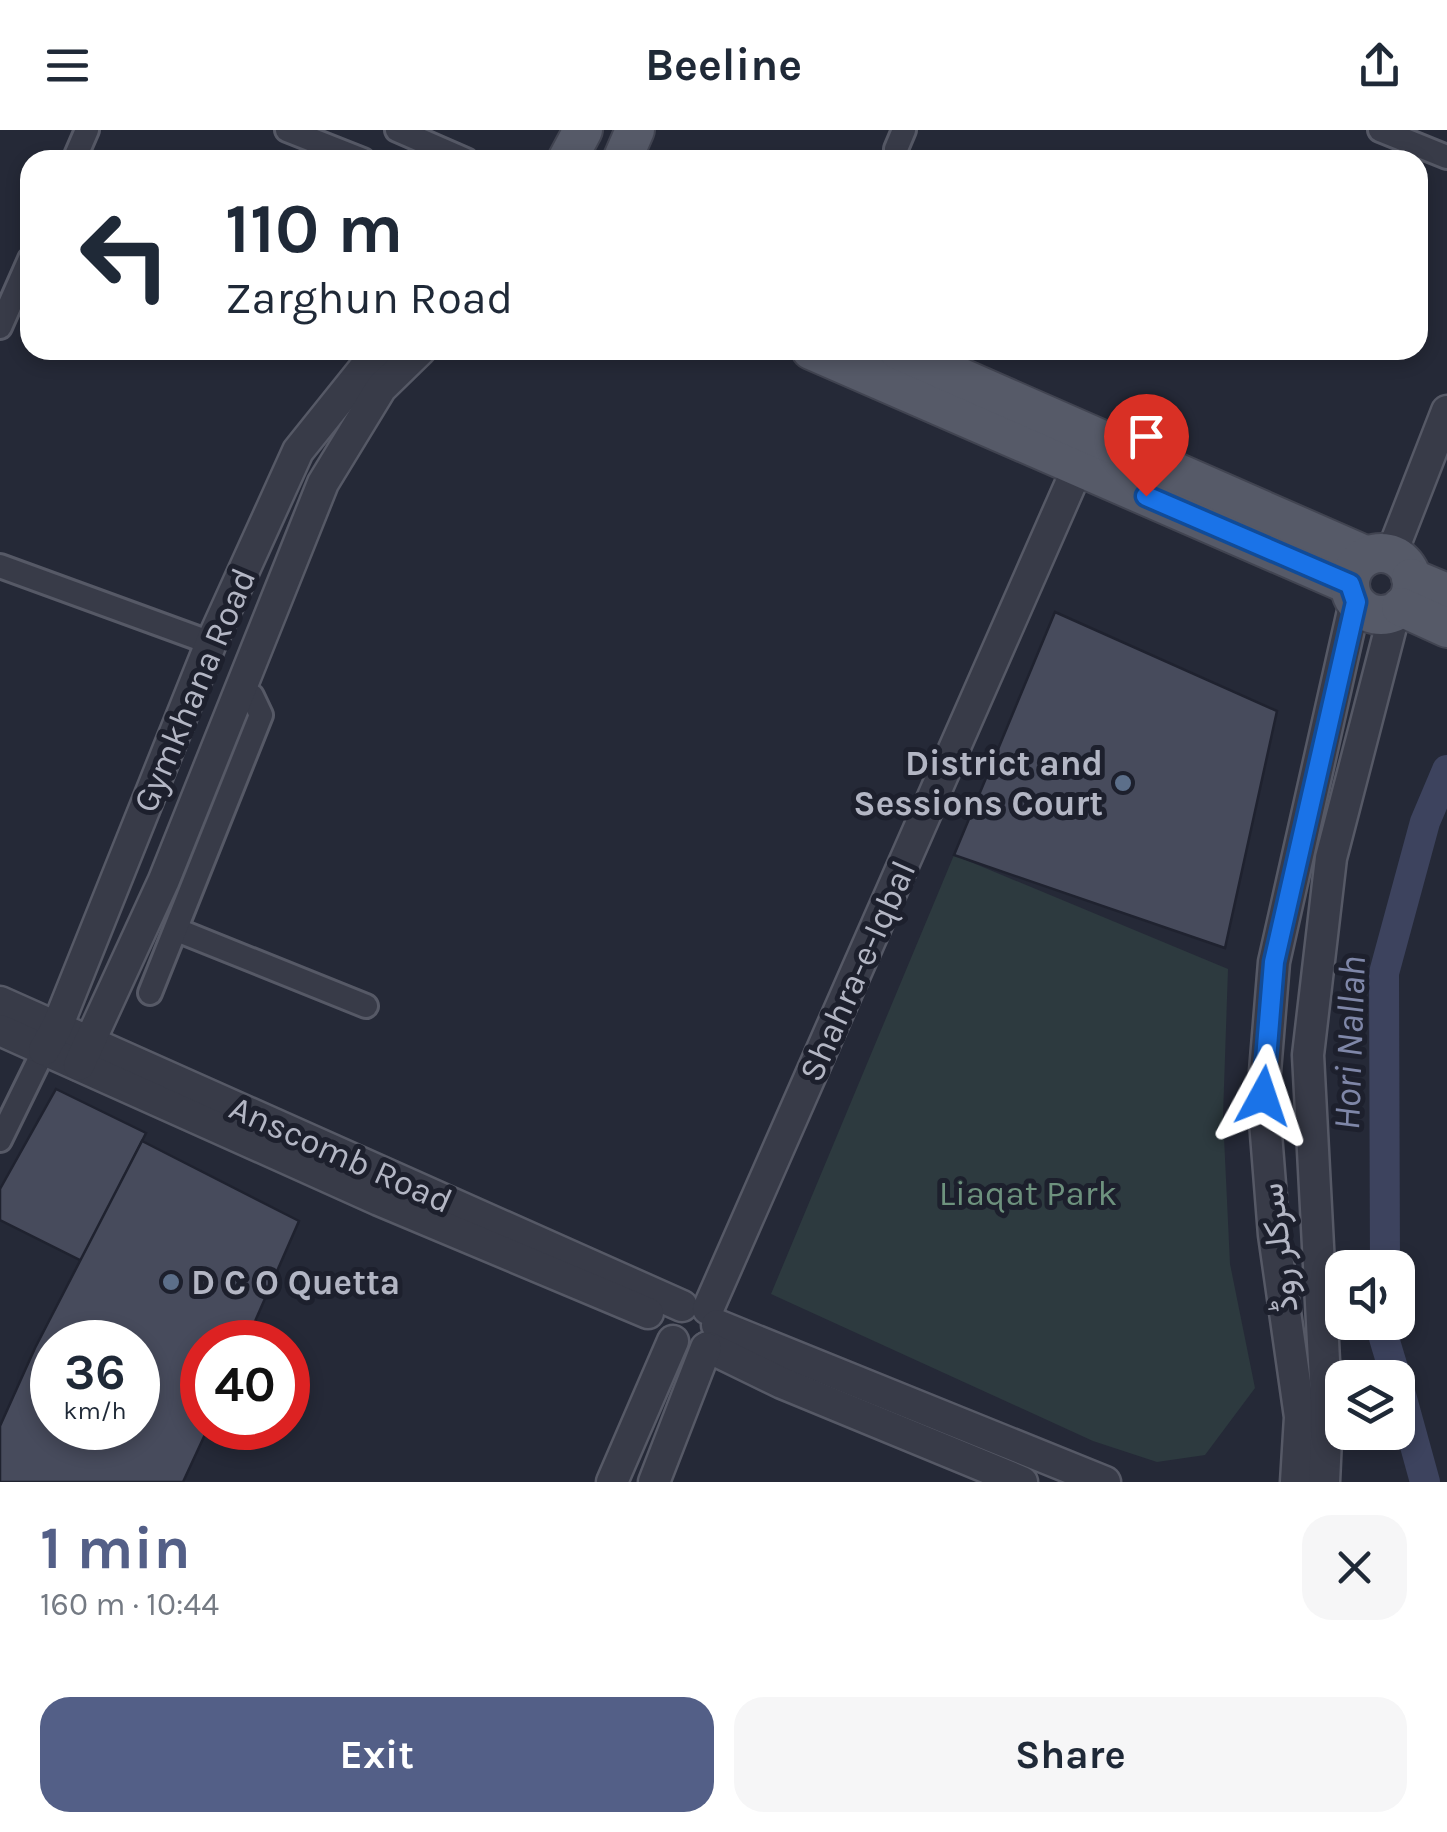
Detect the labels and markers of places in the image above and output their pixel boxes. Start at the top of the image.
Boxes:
pin [1104,394,1189,497]
place label: District and Sessions Court [853,743,1103,824]
marker: District and Sessions Court [1112,772,1134,794]
place label: D C O Quetta [191,1262,400,1303]
marker: D C O Quetta [160,1271,182,1293]

